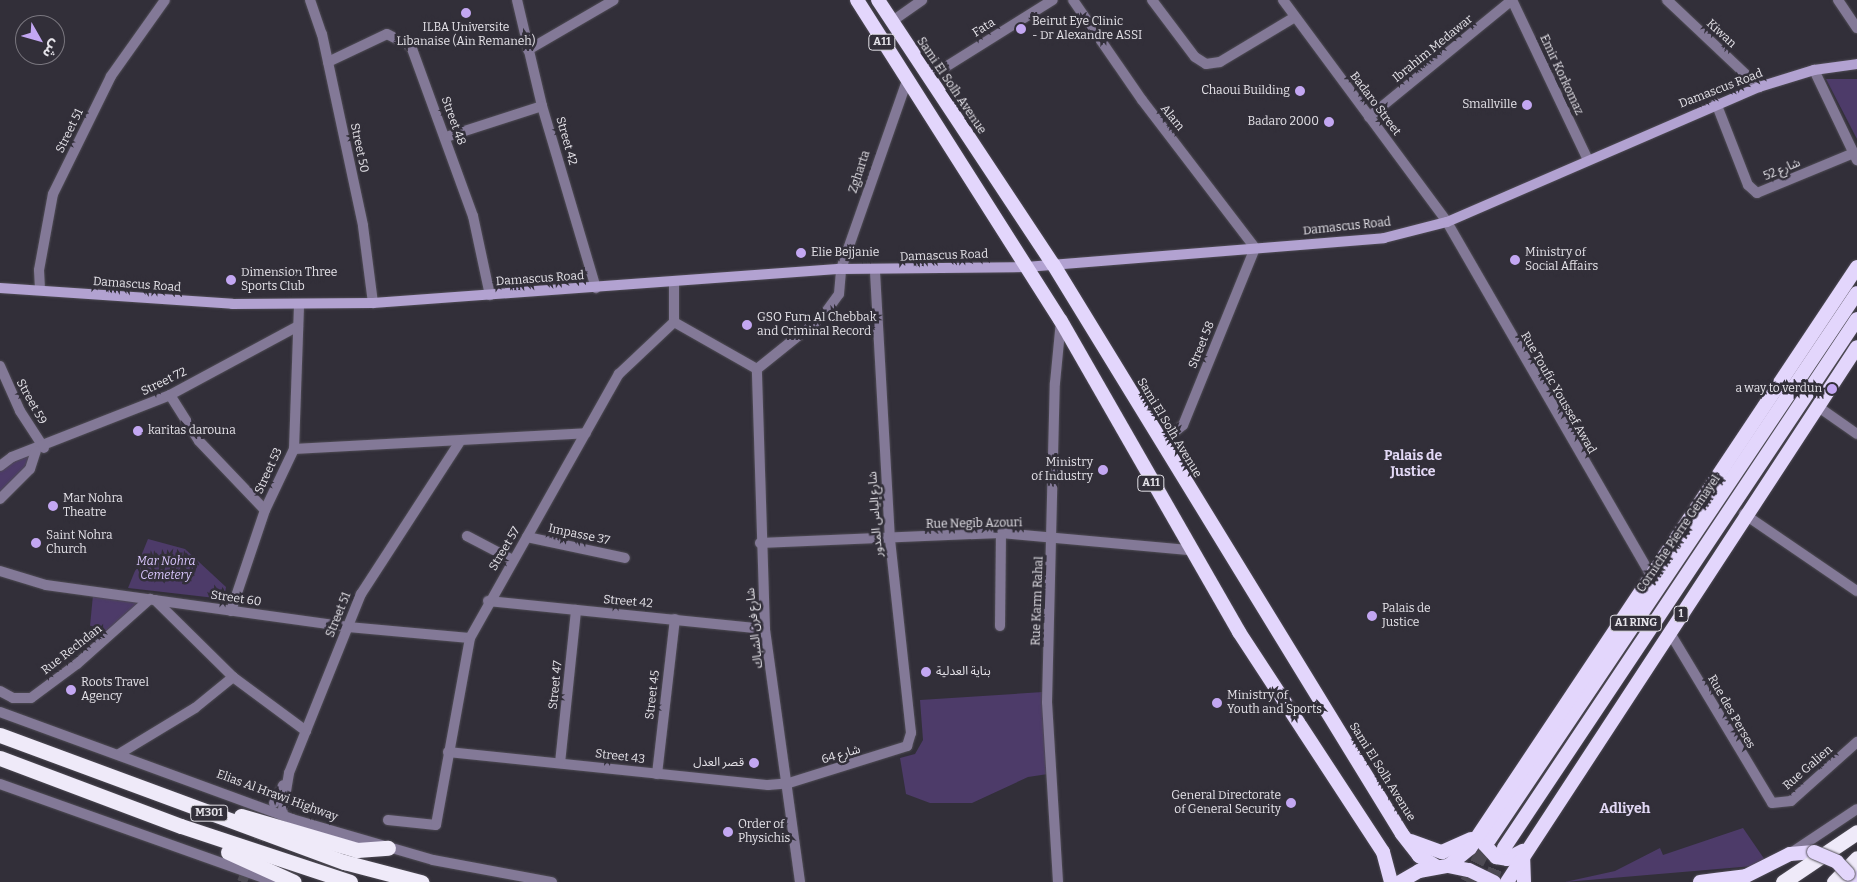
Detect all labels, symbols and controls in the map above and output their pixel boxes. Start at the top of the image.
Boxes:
marker: ILBA Universite Libanaise (Ain Remaneh) [460,7,472,19]
street label: Ibrahim Medawar [1390,12,1476,86]
north arrow [15,15,65,65]
place label: Beirut Eye Clinic - Dr Alexandre ASSI [1032,15,1142,43]
street label: Fata [970,16,998,40]
street label: Kiwan [1703,17,1739,51]
place label: ILBA Universite Libanaise (Ain Remaneh) [396,21,536,49]
marker: Beirut Eye Clinic - Dr Alexandre ASSI [1014,22,1028,36]
street label: Emir Korkomaz [1536,32,1586,118]
road number: A11 [868,34,896,51]
street label: Sami El Solh Avenue [913,35,989,137]
text: ش [39,36,64,62]
street label: Damascus Road [1677,66,1765,112]
street label: Badaro Street [1346,69,1404,139]
place label: Chaoui Building [1201,84,1290,98]
marker: Chaoui Building [1294,85,1306,97]
street label: Street 48 [438,95,468,147]
place label: Smallville [1462,98,1517,112]
marker: Smallville [1521,99,1533,111]
street label: Alam [1157,102,1187,134]
street label: Street 51 [53,107,87,155]
street label: Street 42 [552,115,580,167]
place label: Badaro 2000 [1248,115,1319,129]
marker: Badaro 2000 [1323,116,1335,128]
street label: Street 50 [347,122,371,174]
street label: Zgharta [846,149,874,195]
street label: شارع 52 [1761,156,1803,184]
street label: Damascus Road [1302,215,1392,239]
place label: Elie Bejjanie [811,246,879,260]
place label: Ministry of Social Affairs [1525,246,1598,274]
marker: Elie Bejjanie [795,247,807,259]
street label: Damascus Road [900,247,988,265]
marker: Ministry of Social Affairs [1509,254,1521,266]
place label: Dimension Three Sports Club [241,266,337,294]
street label: Damascus Road [495,269,585,289]
marker: Dimension Three Sports Club [225,274,237,286]
street label: Damascus Road [92,275,182,295]
place label: GSO Furn Al Chebbak and Criminal Record [757,311,876,339]
marker: GSO Furn Al Chebbak and Criminal Record [741,319,753,331]
street label: Street 58 [1186,319,1218,371]
street label: Rue Toufic Youssef Awad [1517,330,1599,456]
street label: Street 72 [139,365,189,399]
street label: Sami El Solh Avenue [1134,376,1204,480]
street label: Street 59 [13,377,49,427]
place label: a way to verdun [1735,382,1822,396]
marker: a way to verdun [1826,383,1838,395]
place label: karitas darouna [148,424,236,438]
marker: karitas darouna [132,425,144,437]
street label: Street 53 [252,446,286,496]
district label: Palais de Justice [1384,448,1442,481]
place label: Ministry of Industry [1031,456,1093,484]
marker: Ministry of Industry [1097,464,1109,476]
street label: شارع إلياس المدور [866,471,886,557]
street label: Corniche Pierre Gemayel [1634,473,1724,595]
road number: A11 [1137,474,1165,492]
place label: Mar Nohra Theatre [63,492,123,520]
marker: Mar Nohra Theatre [47,500,59,512]
street label: Rue Negib Azouri [926,516,1022,532]
street label: Impasse 37 [547,521,611,549]
street label: Street 57 [486,525,524,573]
place label: Saint Nohra Church [46,529,113,557]
marker: Saint Nohra Church [30,537,42,549]
park label: Mar Nohra Cemetery [137,555,195,583]
street label: Rue Karm Rahal [1029,556,1047,646]
street label: شارع فرن الشباك [744,587,766,669]
street label: Street 60 [210,588,262,610]
street label: Street 51 [323,590,355,640]
street label: Street 42 [603,593,653,611]
place label: Palais de Justice [1382,602,1431,630]
road number: 1 [1674,606,1688,622]
marker: Palais de Justice [1366,610,1378,622]
road number: A1 RING [1610,614,1662,632]
street label: Rue Rechdan [39,622,105,678]
street label: Street 47 [546,660,566,710]
place label: بناية العدلية [936,665,991,679]
marker: بناية العدلية [920,666,932,678]
street label: Street 45 [643,669,663,721]
street label: Rue des Perses [1704,673,1758,751]
place label: Roots Travel Agency [81,676,149,704]
marker: Roots Travel Agency [65,684,77,696]
place label: Ministry of Youth and Sports [1227,689,1322,717]
marker: Ministry of Youth and Sports [1211,697,1223,709]
street label: Sami El Solh Avenue [1346,720,1418,824]
street label: شارع 64 [820,743,862,767]
street label: Rue Galien [1780,743,1836,793]
street label: Street 43 [594,747,646,767]
place label: قصر العدل [693,756,744,770]
marker: قصر العدل [748,757,760,769]
street label: Elias Al Hrawi Highway [214,767,340,825]
place label: General Directorate of General Security [1171,789,1281,817]
marker: General Directorate of General Security [1285,797,1297,809]
district label: Adliyeh [1600,801,1650,817]
road number: M301 [189,804,229,821]
place label: Order of Physichis [738,818,790,846]
marker: Order of Physichis [722,826,734,838]

